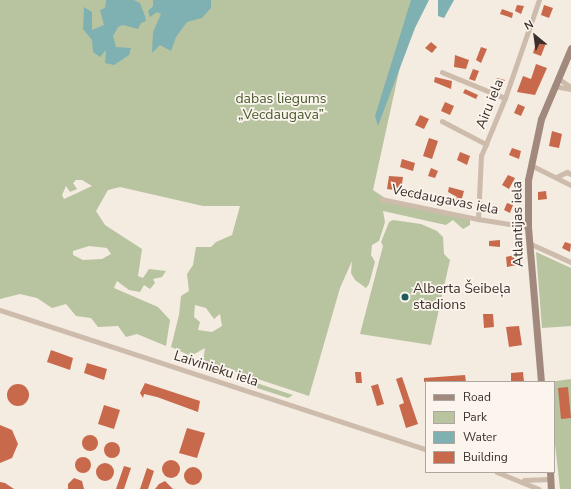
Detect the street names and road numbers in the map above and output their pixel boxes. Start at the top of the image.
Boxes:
street label: Airu iela [472,77,508,131]
street label: Vecdaugavas iela [390,181,500,219]
street label: Atlantijas iela [509,181,527,267]
street label: Laivinieku iela [172,347,260,391]

